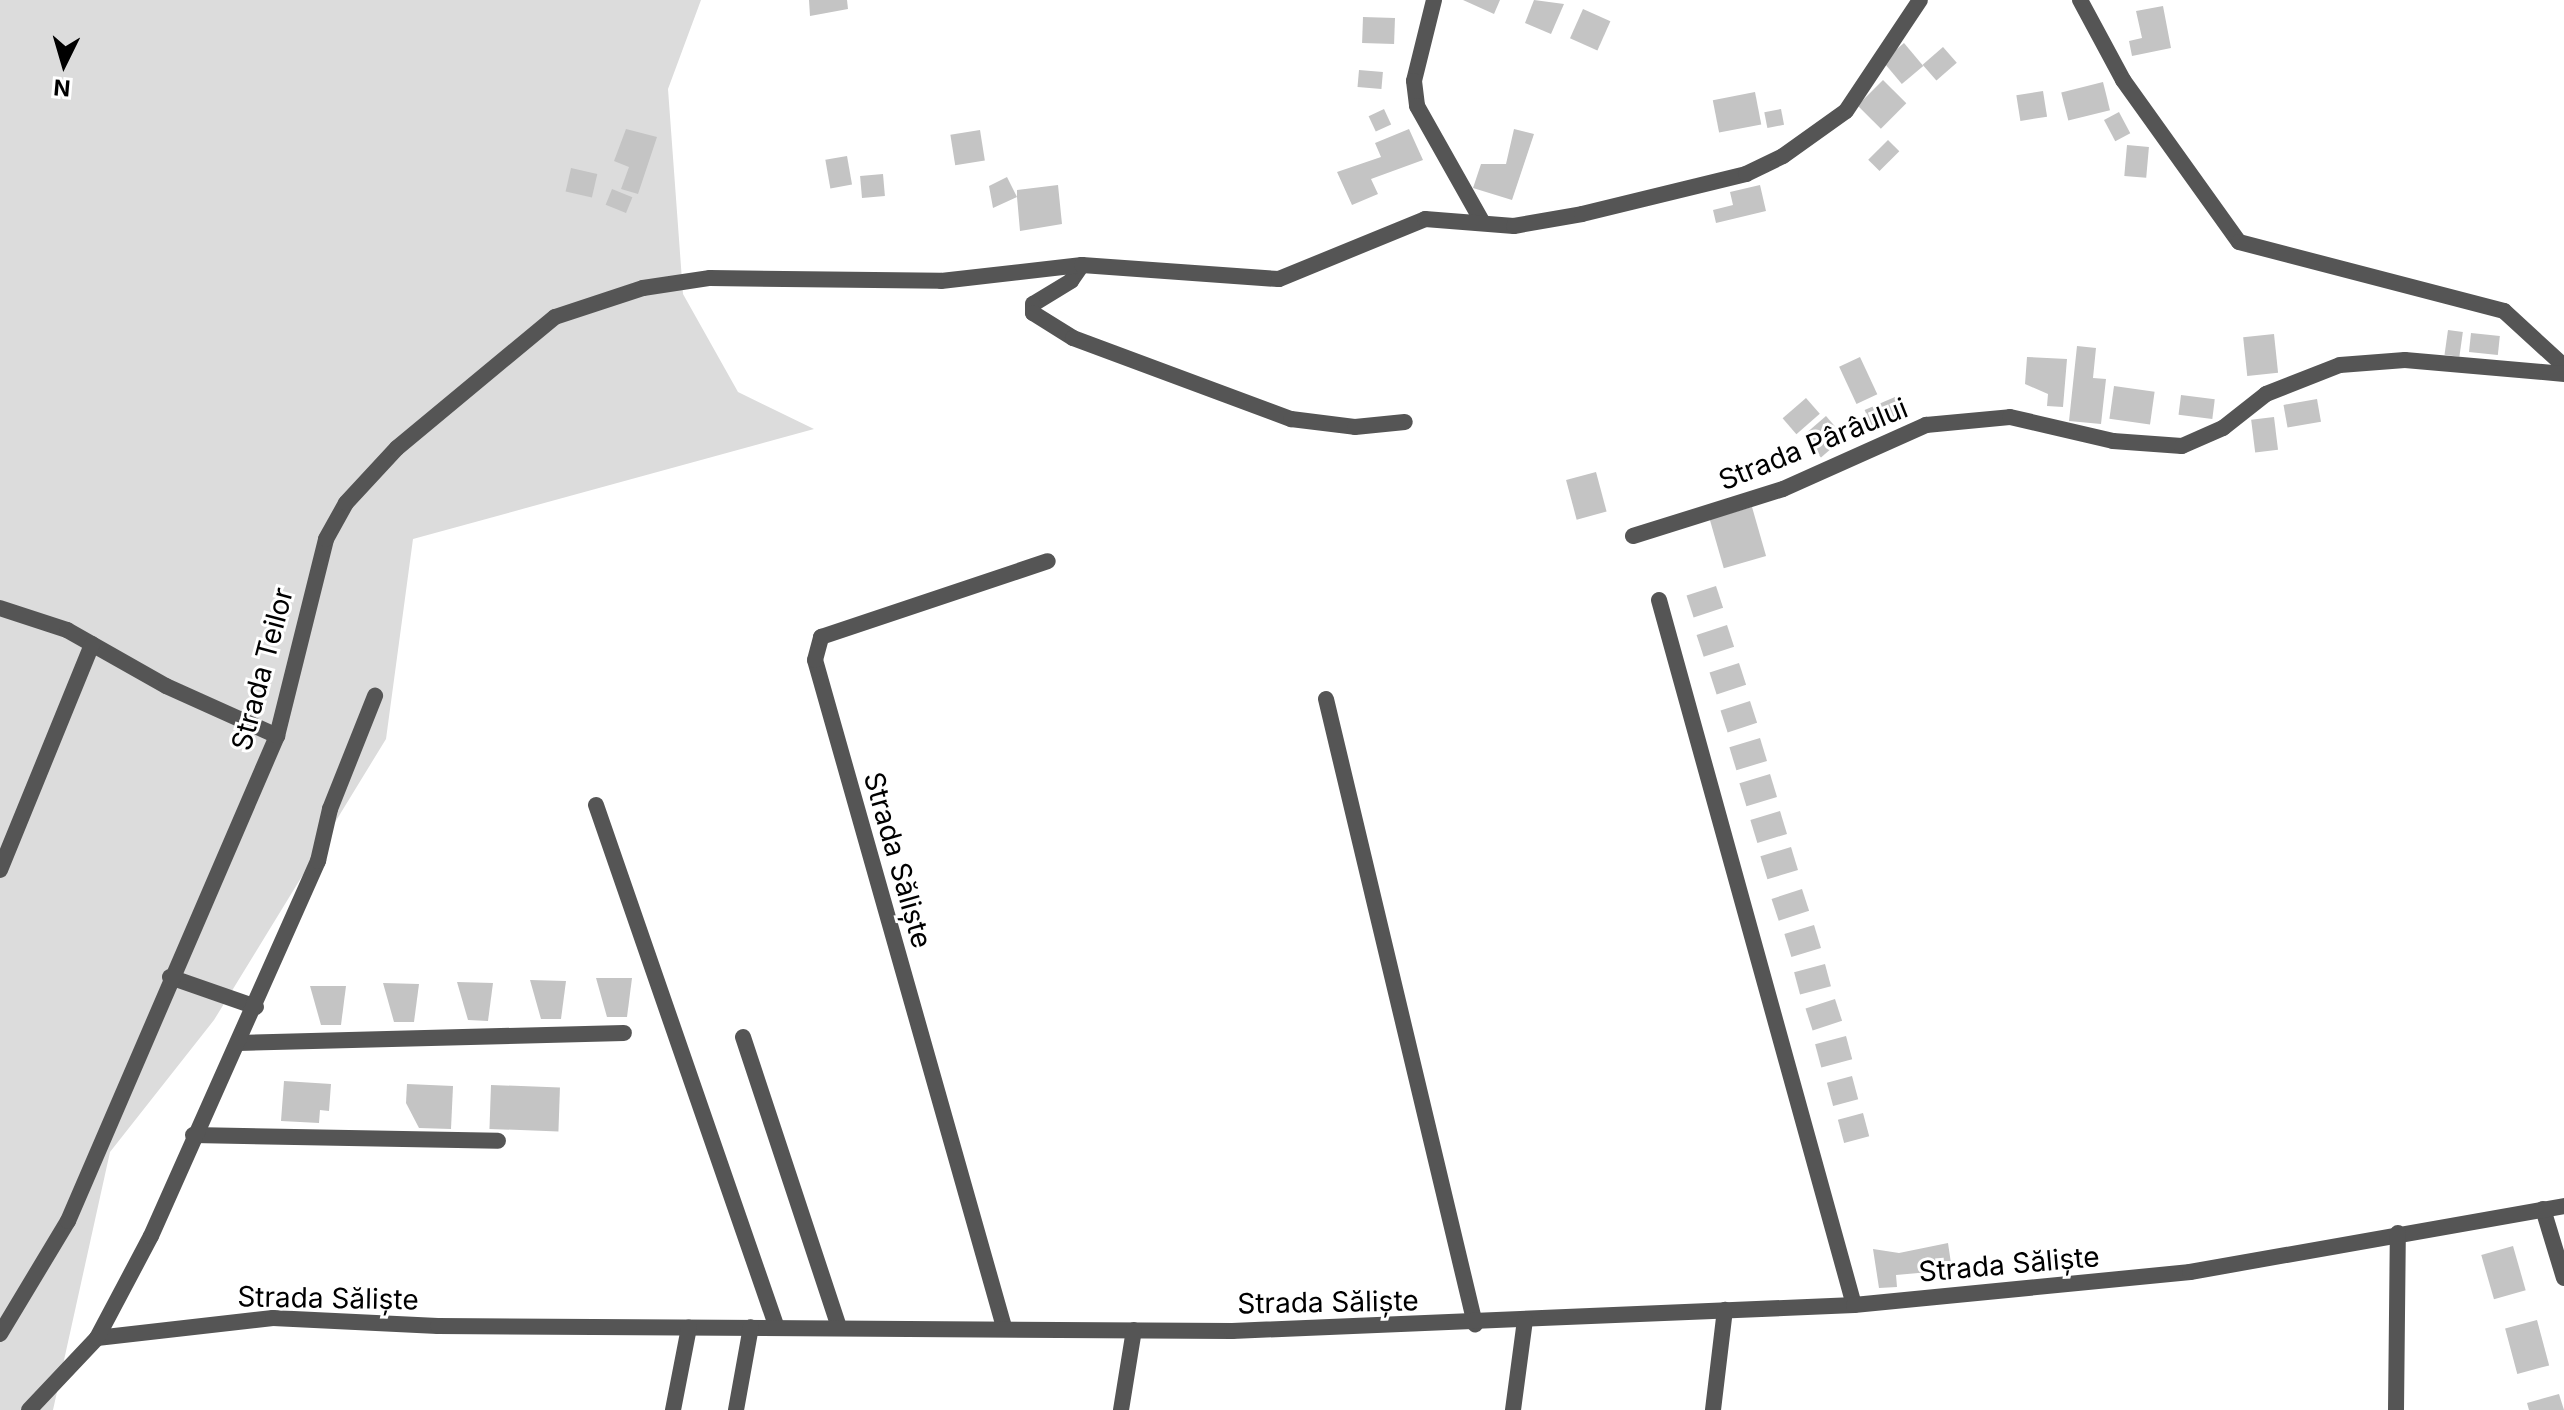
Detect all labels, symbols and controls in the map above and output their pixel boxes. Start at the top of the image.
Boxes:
north arrow [24,24,104,104]
text: N [52,74,71,102]
street label: Strada Pârâului [1714,391,1912,497]
street label: Strada Teilor [224,584,300,754]
street label: Strada Săliște [857,768,939,952]
street label: Strada Săliște [1917,1239,2101,1289]
street label: Strada Săliște [237,1280,419,1316]
street label: Strada Săliște [1237,1284,1419,1320]

